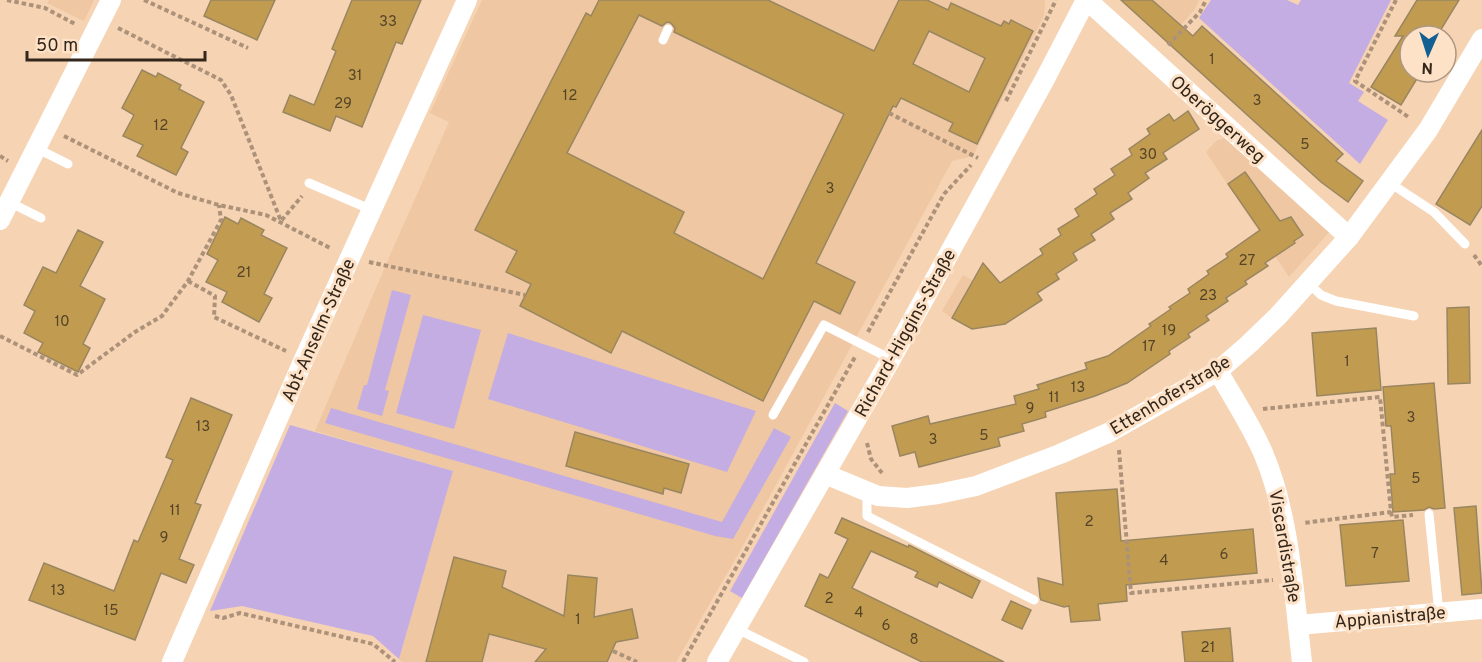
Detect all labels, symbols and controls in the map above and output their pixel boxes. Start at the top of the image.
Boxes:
house number: 33 [379,13,397,32]
scale bar [27,24,206,62]
north arrow [1398,24,1458,84]
text: 50 m [36,35,78,58]
house number: 1 [1209,51,1215,70]
text: N [1421,57,1434,77]
house number: 31 [348,67,362,86]
street label: Oberöggerweg [1165,71,1269,169]
house number: 12 [563,87,577,106]
house number: 3 [1252,92,1262,111]
house number: 29 [334,95,352,114]
house number: 12 [154,117,168,136]
house number: 5 [1300,136,1310,155]
house number: 30 [1139,146,1157,165]
house number: 3 [825,180,835,199]
street label: Richard-Higgins-Straße [850,246,962,422]
house number: 27 [1239,252,1256,271]
street label: Abt-Anselm-Straße [277,255,361,406]
house number: 21 [237,264,251,283]
house number: 23 [1199,287,1217,306]
house number: 10 [54,313,70,332]
house number: 19 [1162,322,1176,341]
house number: 17 [1142,338,1156,357]
street label: Ettenhoferstraße [1106,351,1235,441]
house number: 1 [1344,353,1350,372]
house number: 13 [1071,379,1085,398]
house number: 11 [1048,389,1060,408]
house number: 9 [1026,400,1034,419]
house number: 3 [1406,409,1416,428]
house number: 13 [196,418,210,437]
house number: 5 [979,427,989,446]
house number: 3 [928,431,938,450]
house number: 5 [1411,470,1421,489]
street label: Viscardistraße [1262,488,1305,605]
house number: 11 [169,502,181,521]
house number: 2 [1084,513,1094,532]
house number: 9 [160,529,168,548]
house number: 7 [1371,545,1379,564]
house number: 6 [1220,546,1229,565]
house number: 4 [1159,552,1169,571]
house number: 13 [51,582,65,601]
house number: 2 [824,590,834,609]
house number: 15 [104,602,118,621]
street label: Appianistraße [1334,602,1447,635]
house number: 4 [854,604,864,623]
house number: 1 [575,611,581,630]
house number: 6 [882,617,891,636]
house number: 8 [909,631,919,650]
house number: 21 [1201,639,1215,658]

